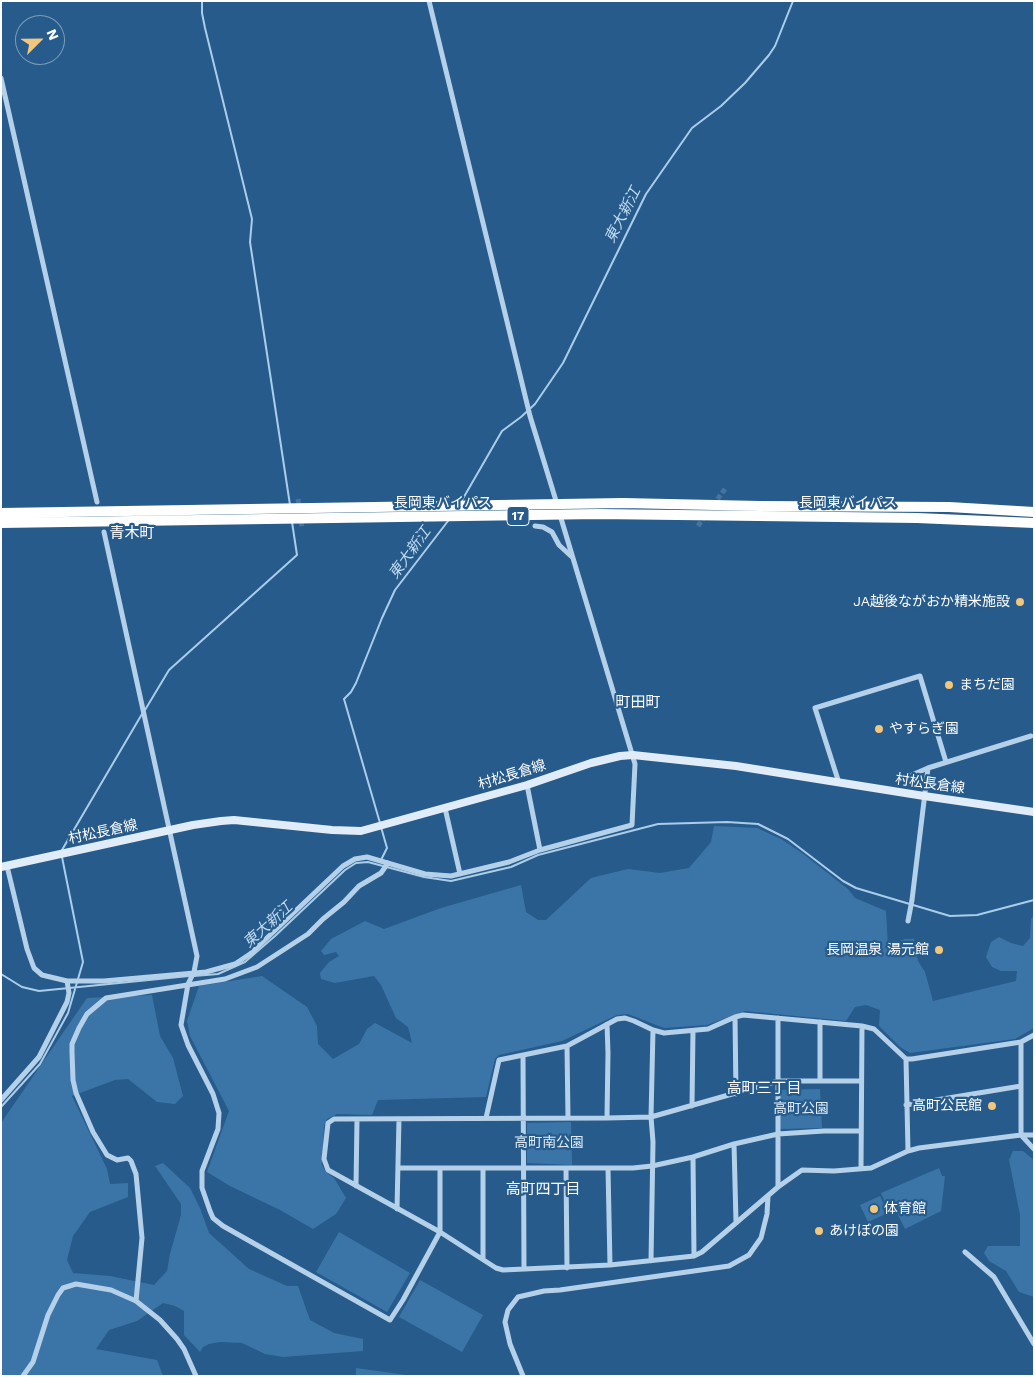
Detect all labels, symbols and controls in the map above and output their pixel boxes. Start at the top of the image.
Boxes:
north arrow [15,15,65,65]
text: N [43,27,62,42]
water label: 東大新江 [601,184,645,246]
street label: 長岡東バイパス [394,495,492,511]
street label: 長岡東バイパス [799,495,897,511]
road number: 17 [507,506,529,526]
water label: 東大新江 [385,523,435,583]
district label: 青木町 [110,525,154,543]
place label: JA越後ながおか精米施設 [853,594,1010,610]
marker: JA越後ながおか精米施設 [1014,596,1026,608]
place label: まちだ園 [959,677,1015,693]
marker: まちだ園 [943,679,955,691]
district label: 町田町 [616,694,660,712]
place label: やすらぎ園 [889,721,959,737]
marker: やすらぎ園 [873,723,885,735]
street label: 村松長倉線 [476,757,548,793]
street label: 村松長倉線 [894,771,966,797]
street label: 村松長倉線 [67,817,139,847]
water label: 東大新江 [240,898,296,952]
place label: 長岡温泉 湯元館 [826,942,929,958]
marker: 長岡温泉 湯元館 [933,944,945,956]
district label: 高町三丁目 [727,1080,801,1098]
place label: 高町公民館 [912,1098,982,1114]
marker: 高町公民館 [986,1100,998,1112]
park label: 高町公園 [773,1101,829,1117]
park label: 高町南公園 [514,1135,584,1151]
district label: 高町四丁目 [506,1181,580,1199]
place label: 体育館 [884,1201,926,1217]
marker: 体育館 [868,1203,880,1215]
place label: あけぼの園 [829,1223,899,1239]
marker: あけぼの園 [813,1225,825,1237]

